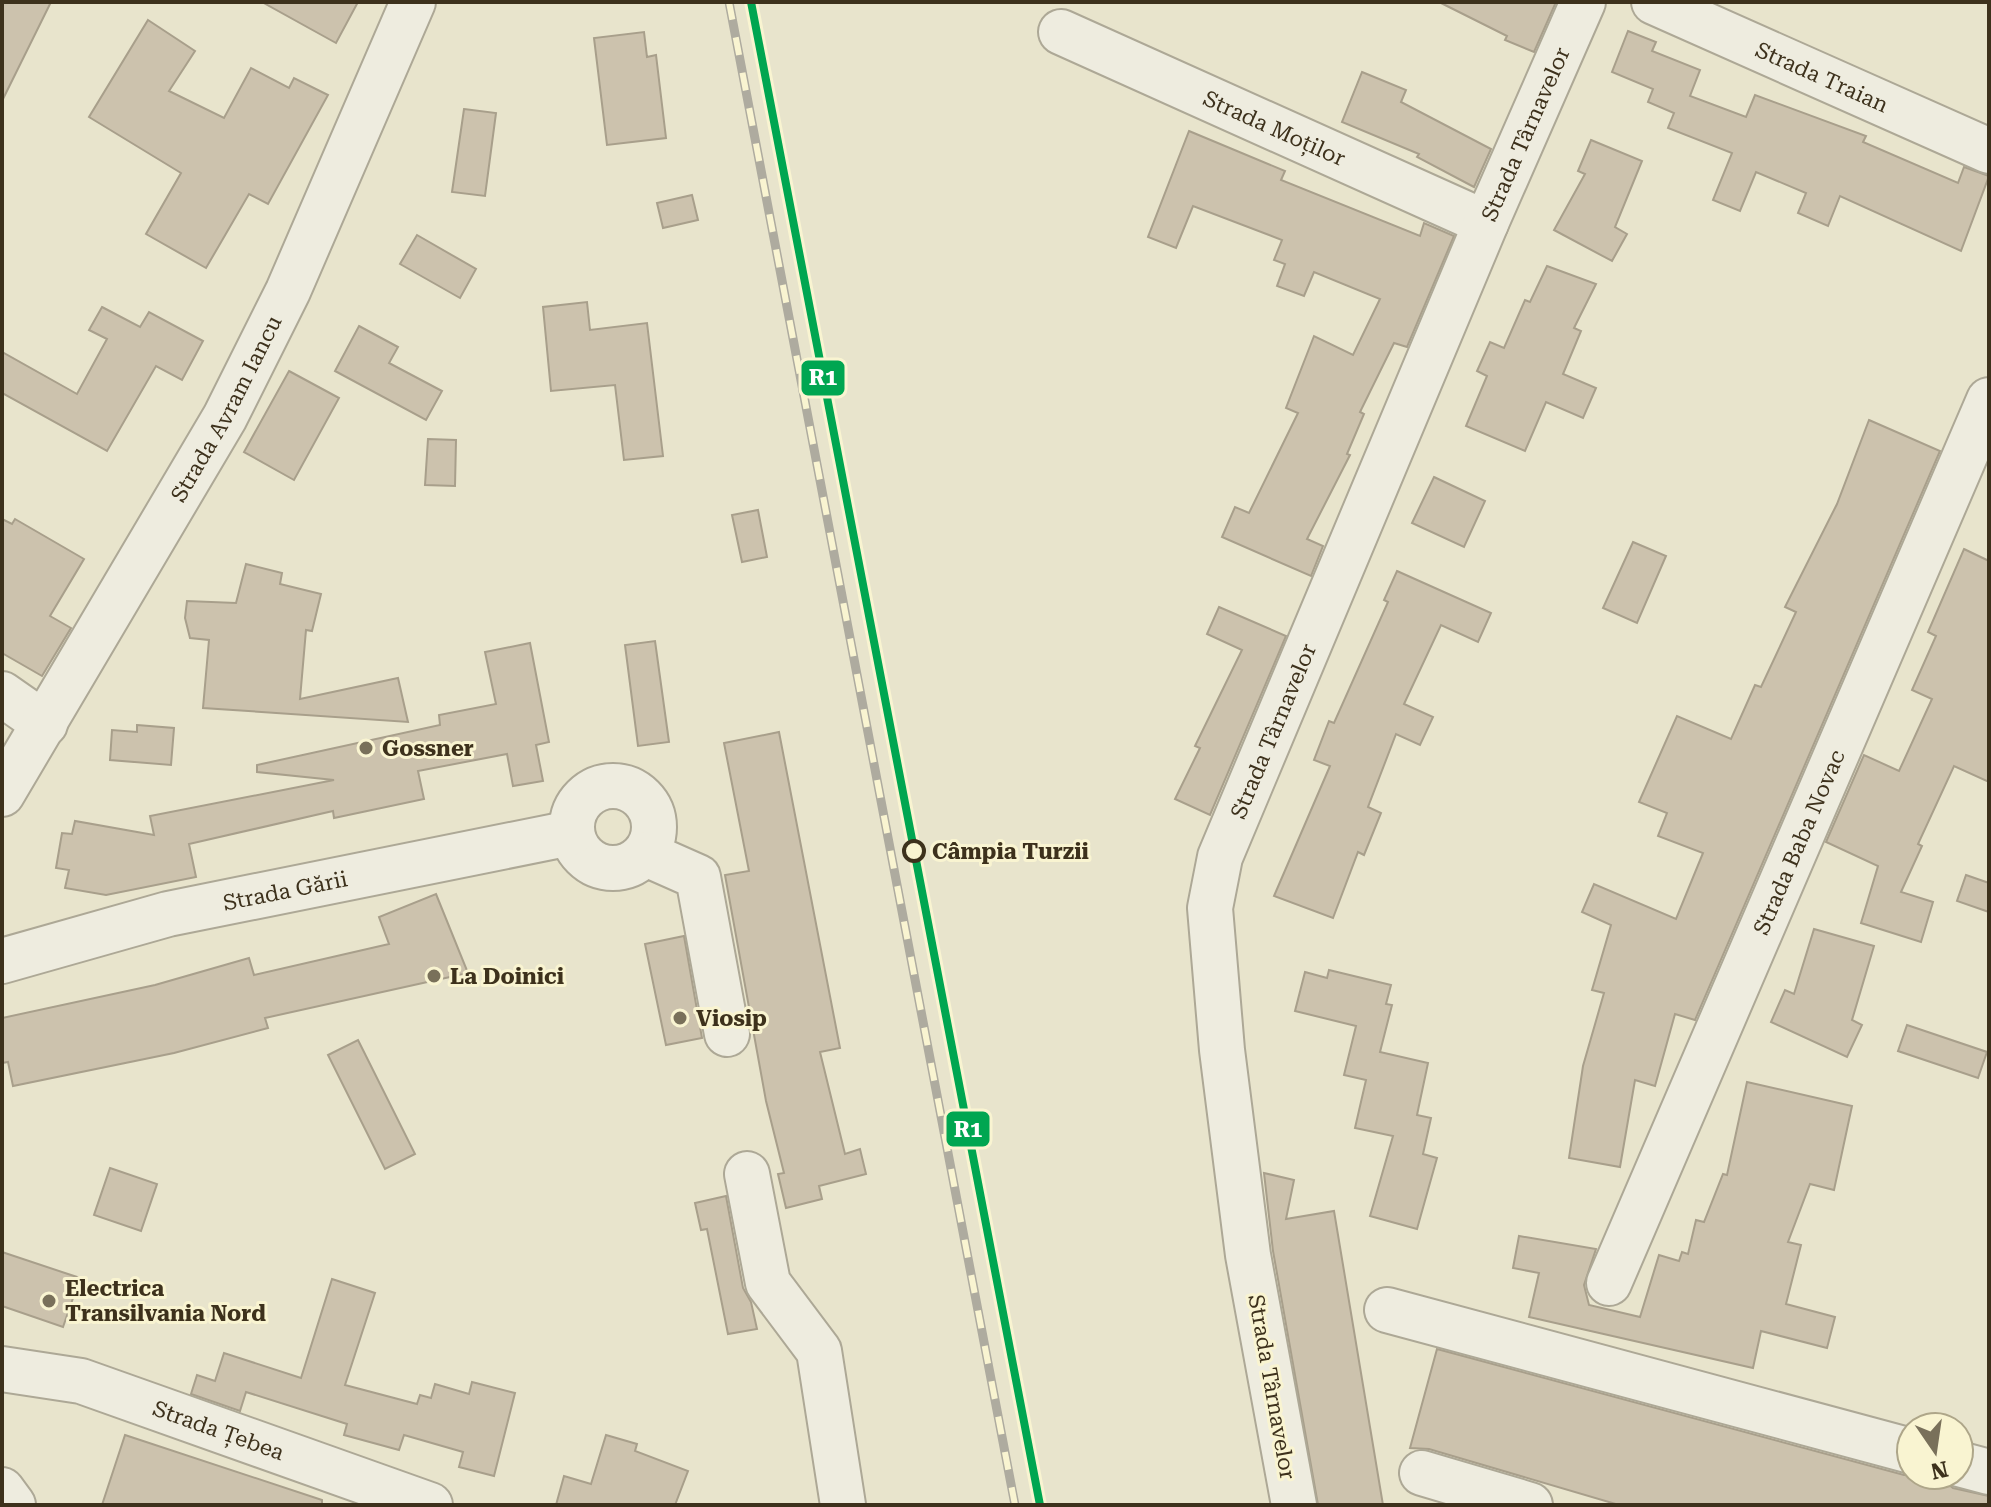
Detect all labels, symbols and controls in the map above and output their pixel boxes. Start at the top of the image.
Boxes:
street label: Strada Traian [1752,36,1892,117]
street label: Strada Târnavelor [1476,43,1574,225]
street label: Strada Moților [1200,85,1349,171]
street label: Strada Avram Iancu [165,311,286,506]
line badge: R1 [800,359,846,397]
text: R1 [809,365,837,390]
street label: Strada Târnavelor [1225,640,1321,822]
place label: Gossner [382,736,474,761]
marker: Gossner [357,739,375,757]
street label: Strada Baba Novac [1748,746,1850,938]
place label: Câmpia Turzii [932,839,1089,864]
marker: Câmpia Turzii [903,840,925,862]
street label: Strada Gării [221,866,350,915]
place label: La Doinici [450,964,564,989]
marker: La Doinici [425,967,443,985]
place label: Viosip [696,1006,767,1031]
marker: Viosip [671,1009,689,1027]
line badge: R1 [945,1110,991,1148]
text: R1 [954,1117,982,1142]
place label: Electrica Transilvania Nord [65,1276,266,1326]
marker: Electrica Transilvania Nord [40,1292,58,1310]
street label: Strada Târnavelor [1243,1293,1301,1481]
street label: Strada Țebea [150,1395,288,1465]
north arrow [1895,1411,1975,1491]
text: N [1928,1456,1950,1484]

